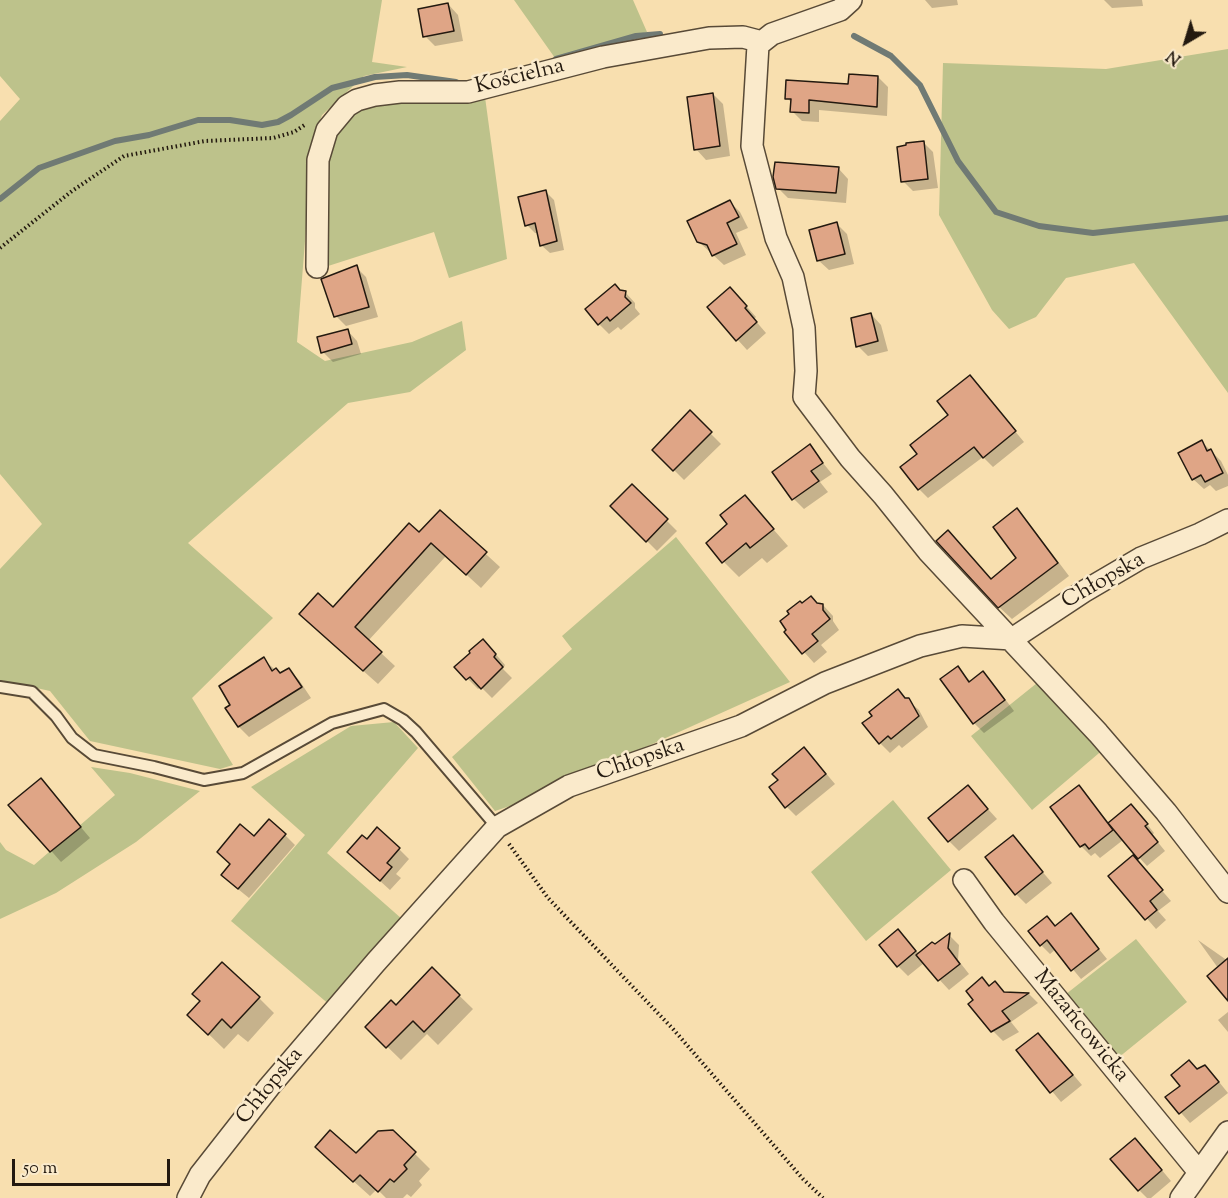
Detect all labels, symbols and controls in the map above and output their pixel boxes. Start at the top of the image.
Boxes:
north arrow [1156,12,1216,72]
text: N [1162,44,1187,70]
street label: Kościelna [473,54,567,102]
street label: Chłopska [1058,548,1150,616]
street label: Chłopska [593,734,689,788]
street label: Mazańcowicka [1026,965,1134,1089]
street label: Chłopska [232,1043,310,1131]
scale bar [15,1147,172,1185]
text: 50 m [23,1156,57,1182]

